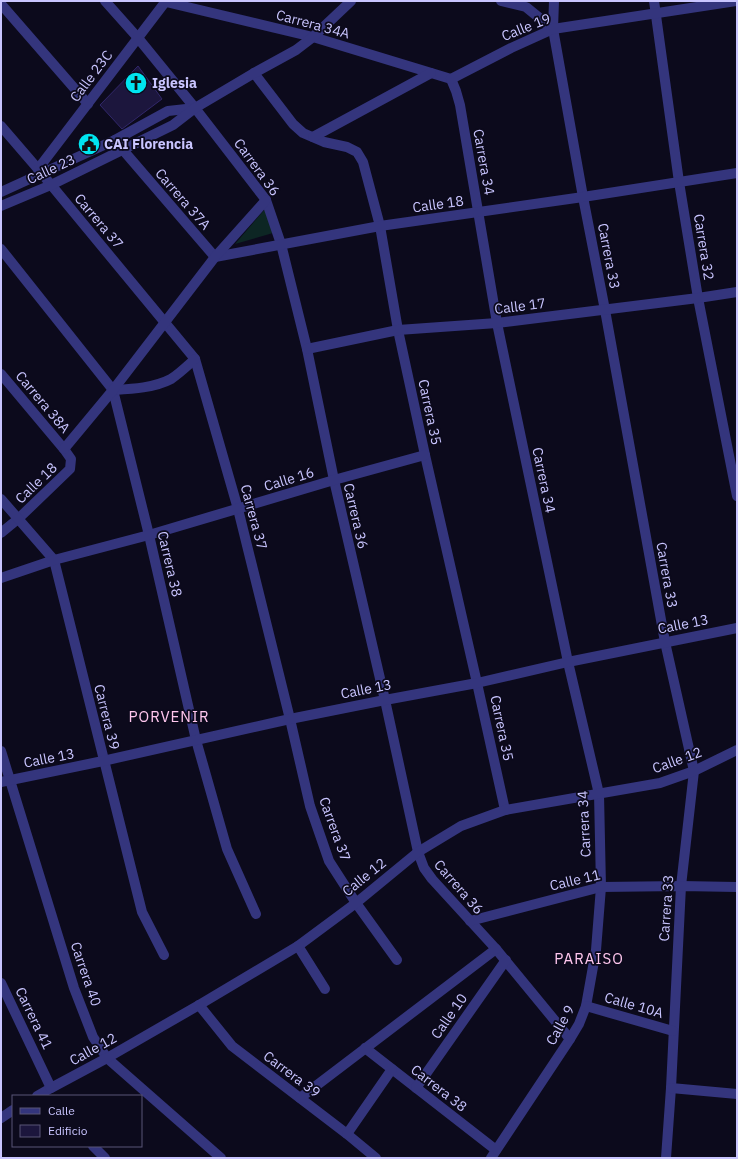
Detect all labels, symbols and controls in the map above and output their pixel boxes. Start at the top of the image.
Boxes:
street label: Carrera 34A [274,6,352,42]
street label: Calle 19 [499,9,553,45]
street label: Calle 23C [66,46,116,105]
church icon: Iglesia [123,70,149,96]
place label: Iglesia [152,74,197,92]
street label: Carrera 34 [469,128,499,196]
public building icon: CAI Florencia [76,131,102,157]
place label: CAI Florencia [104,135,193,153]
street label: Carrera 36 [230,135,284,199]
street label: Calle 23 [24,150,78,188]
street label: Carrera 37A [151,165,215,233]
street label: Carrera 37 [71,190,127,252]
street label: Calle 18 [411,192,465,216]
street label: Carrera 32 [690,213,718,281]
street label: Carrera 33 [594,222,624,290]
street label: Calle 17 [493,294,547,318]
street label: Carrera 38A [12,367,74,437]
street label: Carrera 35 [414,377,446,447]
street label: Carrera 34 [528,445,560,515]
street label: Calle 18 [11,459,61,507]
street label: Calle 16 [262,463,316,495]
street label: Carrera 36 [340,481,372,551]
street label: Carrera 37 [237,482,271,552]
street label: Carrera 38 [154,529,186,599]
street label: Carrera 33 [652,541,682,609]
street label: Calle 13 [656,610,710,638]
street label: Calle 13 [339,675,393,703]
street label: Carrera 39 [90,682,124,752]
street label: Carrera 35 [486,693,518,763]
district label: PORVENIR [128,707,210,726]
street label: Calle 12 [650,743,704,777]
street label: Calle 13 [22,744,76,772]
street label: Carrera 34 [573,790,595,858]
street label: Carrera 37 [315,795,355,863]
street label: Calle 12 [338,854,390,900]
street label: Carrera 36 [430,856,488,918]
street label: Calle 11 [548,865,602,895]
street label: Carrera 33 [655,874,677,942]
street label: Carrera 40 [67,940,105,1008]
district label: PARAISO [554,949,624,968]
street label: Carrera 41 [11,984,57,1052]
street label: Calle 10A [602,988,666,1022]
street label: Calle 10 [427,990,471,1042]
street label: Calle 9 [542,1002,578,1048]
street label: Calle 12 [66,1029,120,1069]
street label: Carrera 39 [260,1047,324,1101]
street label: Carrera 38 [407,1060,471,1116]
legend [12,1095,142,1147]
text: Calle [48,1103,75,1118]
text: Edificio [48,1123,88,1138]

